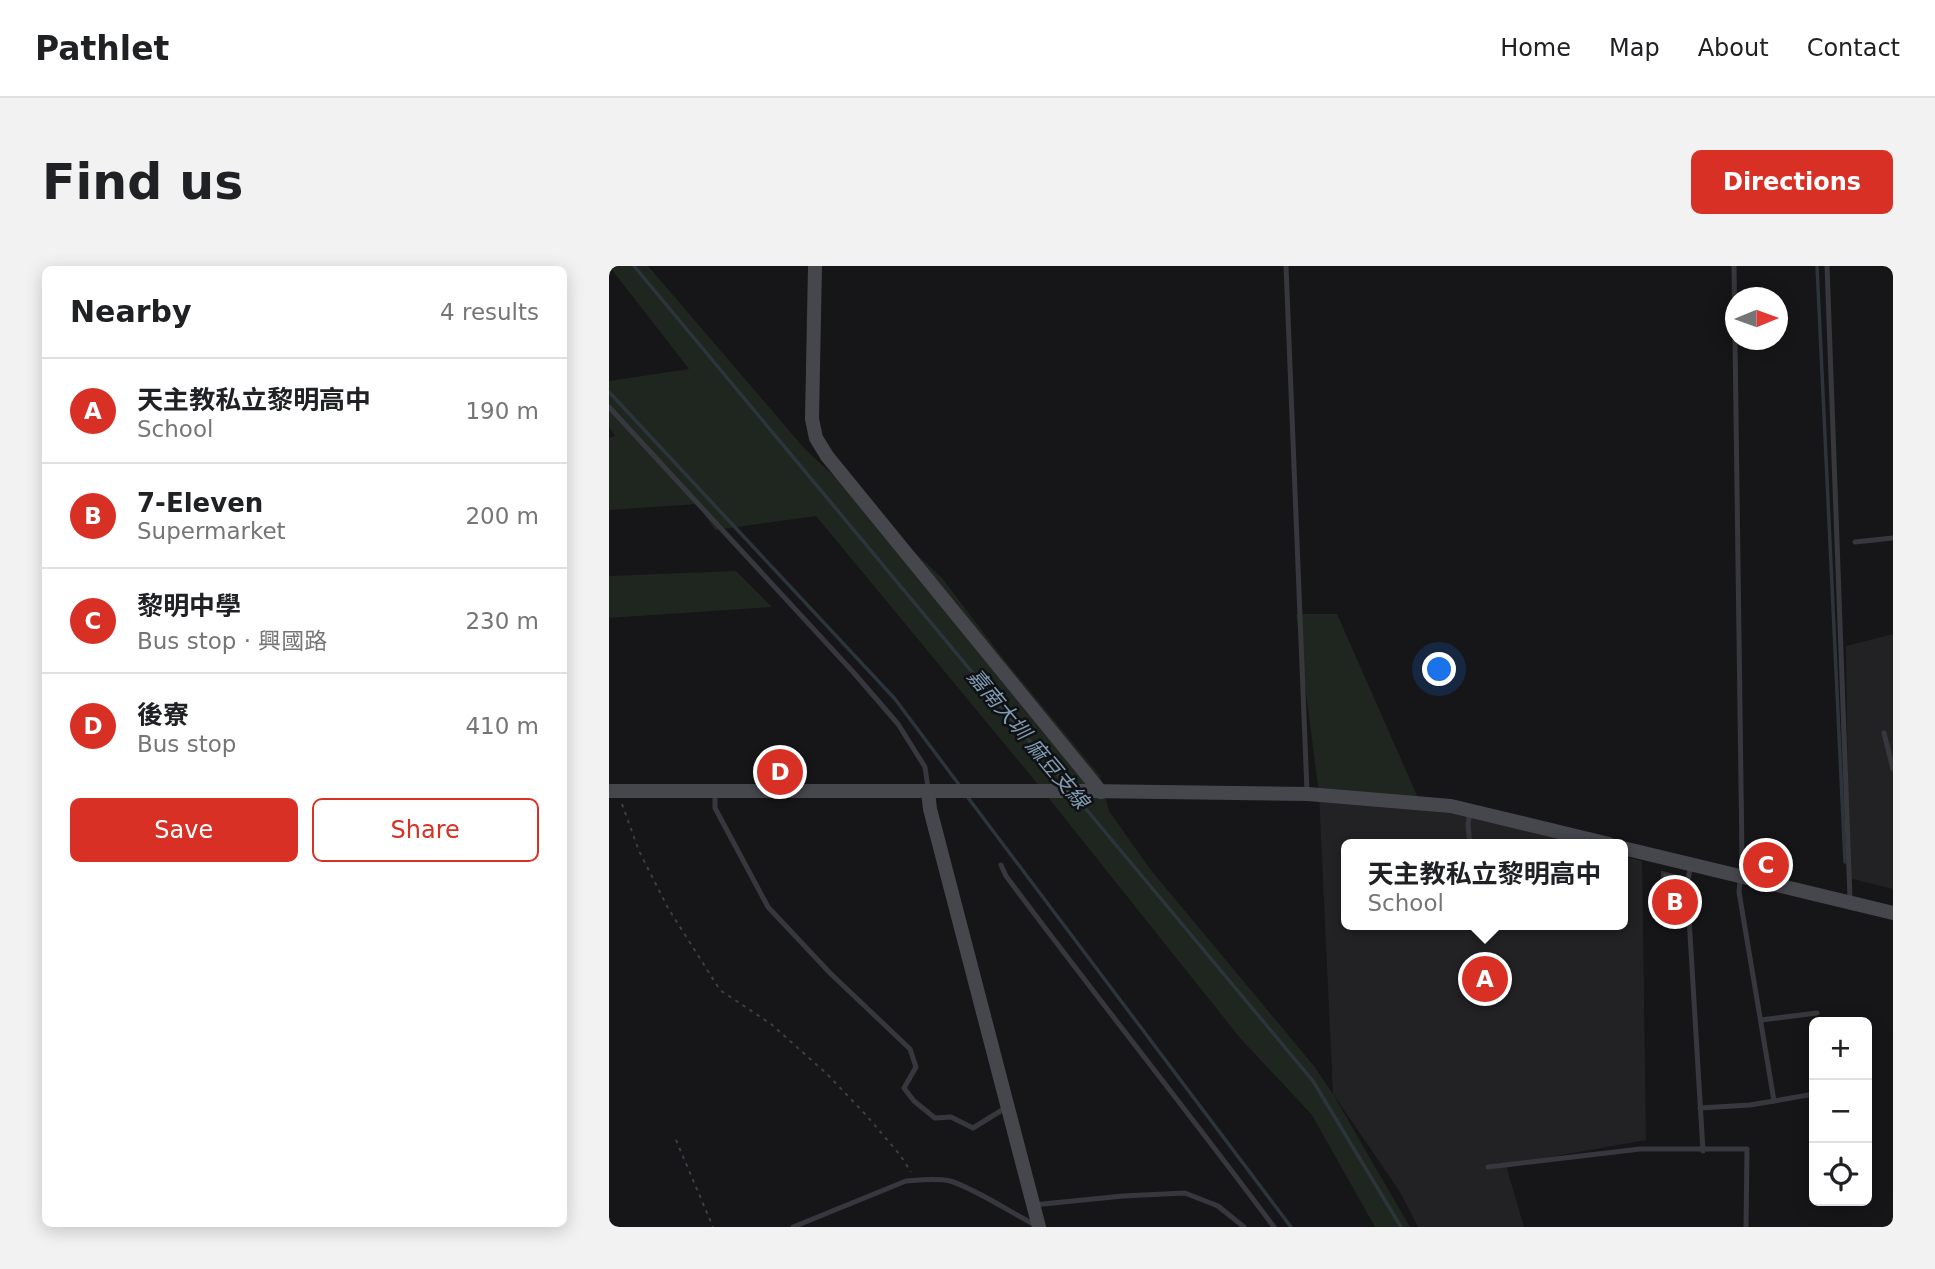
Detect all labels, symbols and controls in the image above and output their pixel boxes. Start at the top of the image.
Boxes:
text: Pathlet [35,29,169,68]
text: Home [1500,34,1571,62]
text: Map [1609,34,1660,62]
text: About [1698,34,1769,62]
text: Contact [1807,34,1900,62]
button: Directions [1691,150,1893,214]
text: Find us [42,154,243,211]
north arrow [1725,287,1788,350]
text: Nearby [70,294,192,329]
text: 4 results [440,299,539,325]
text: 天主教私立黎明高中 [137,385,371,415]
text: A [84,398,102,424]
text: 190 m [465,398,539,424]
text: School [137,416,213,442]
text: 7-Eleven [137,488,263,518]
text: B [84,503,102,529]
text: 200 m [465,503,539,529]
text: Supermarket [137,518,286,544]
text: 黎明中學 [137,591,241,621]
text: C [85,608,101,634]
text: 230 m [465,608,539,634]
text: Bus stop · 興國路 [137,628,327,654]
your location [1422,652,1456,686]
water label: 嘉南大圳 麻豆支線 [963,664,1095,815]
text: 後寮 [137,700,189,730]
text: D [83,713,103,739]
text: 410 m [465,713,539,739]
text: Bus stop [137,731,236,757]
pin: D [757,746,803,798]
button: Save [70,798,298,862]
button: Share [312,798,539,862]
popup [1341,839,1628,930]
pin: C [1743,839,1789,891]
text: 天主教私立黎明高中 [1367,859,1602,889]
pin: B [1652,876,1698,928]
text: School [1367,890,1444,916]
pin: A [1462,953,1508,1005]
map controls [1809,1017,1872,1206]
button: + [1809,1017,1872,1080]
button: − [1809,1080,1872,1143]
button: locate [1809,1143,1872,1206]

